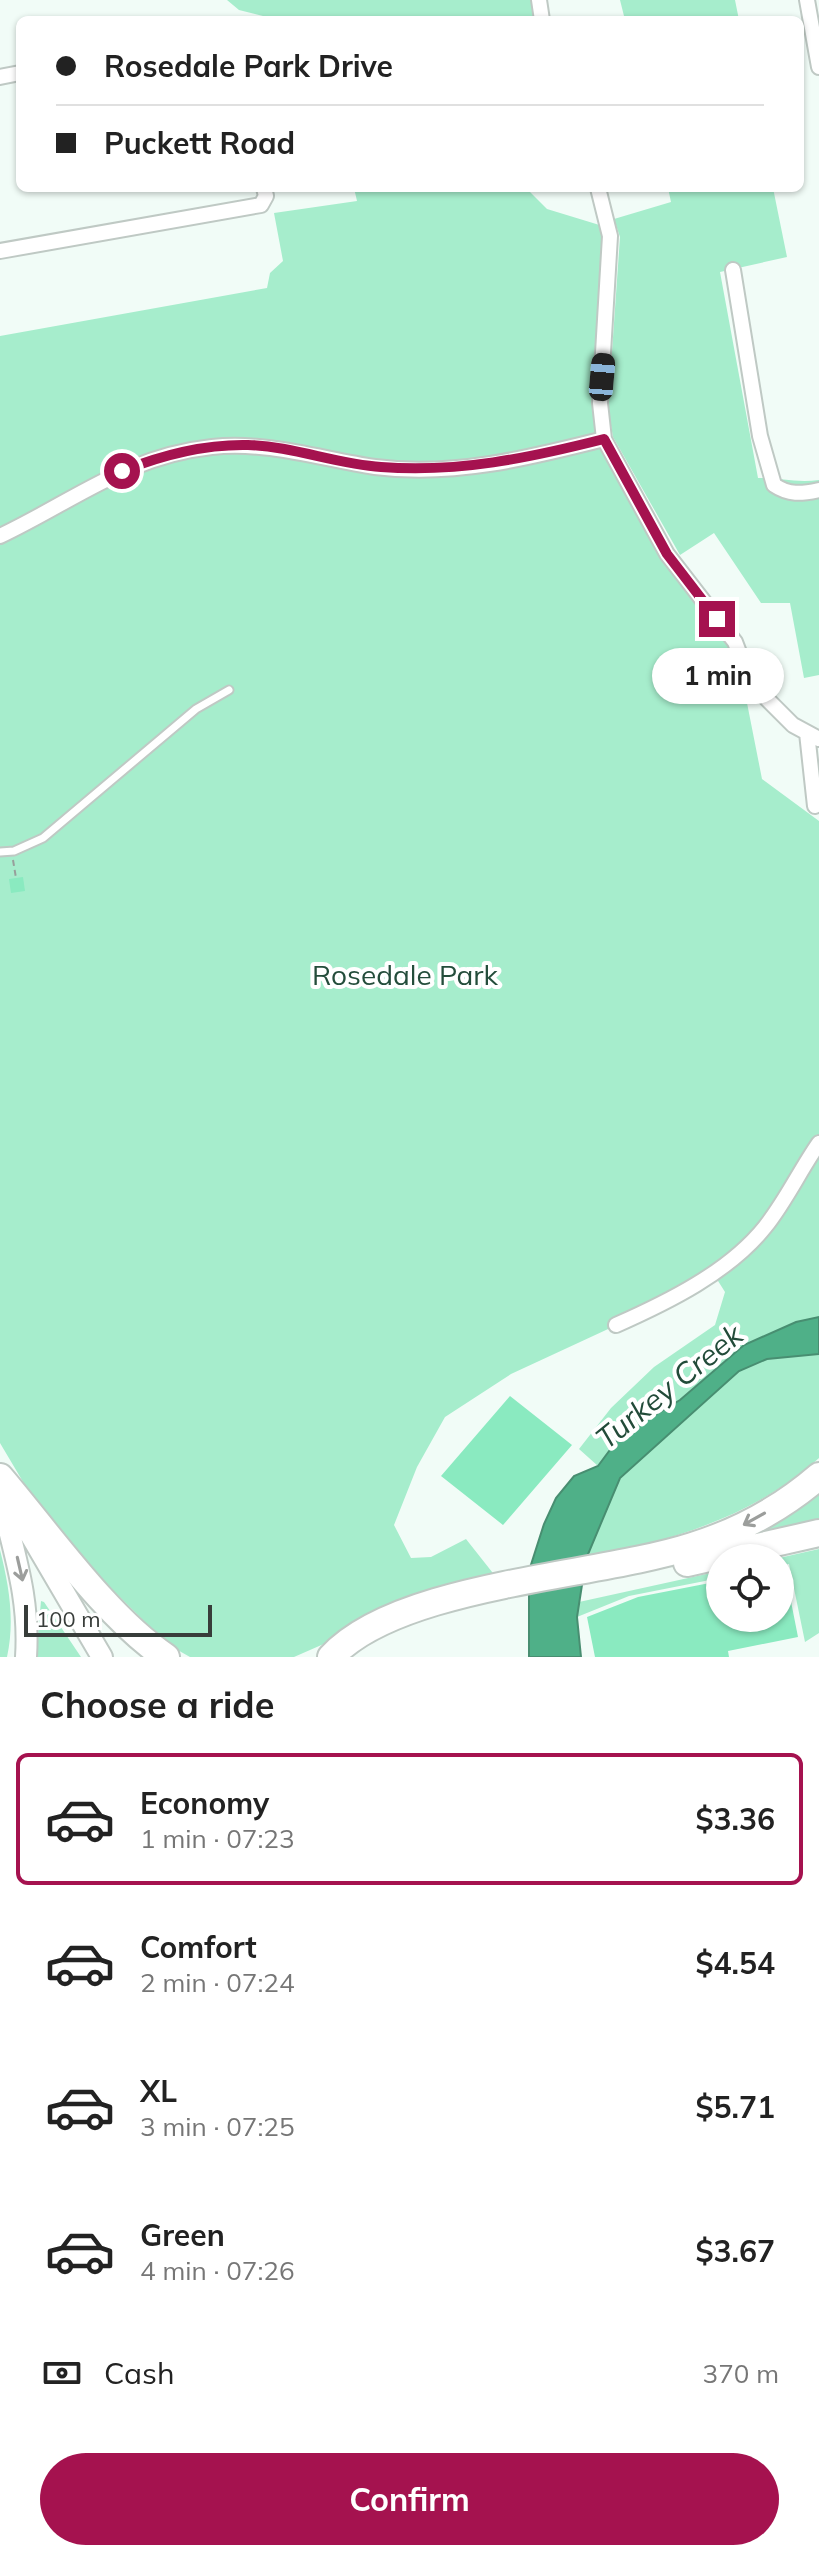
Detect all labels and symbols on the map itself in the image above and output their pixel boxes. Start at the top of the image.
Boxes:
car [588,352,616,402]
route start [104,453,140,489]
route end [699,601,735,637]
callout: 1 min [651,647,783,703]
park label: Rosedale Park [312,957,499,992]
water label: Turkey Creek [588,1314,751,1457]
one-way arrow [743,1512,767,1527]
one-way arrow [13,1555,28,1581]
scale bar [24,1601,212,1637]

